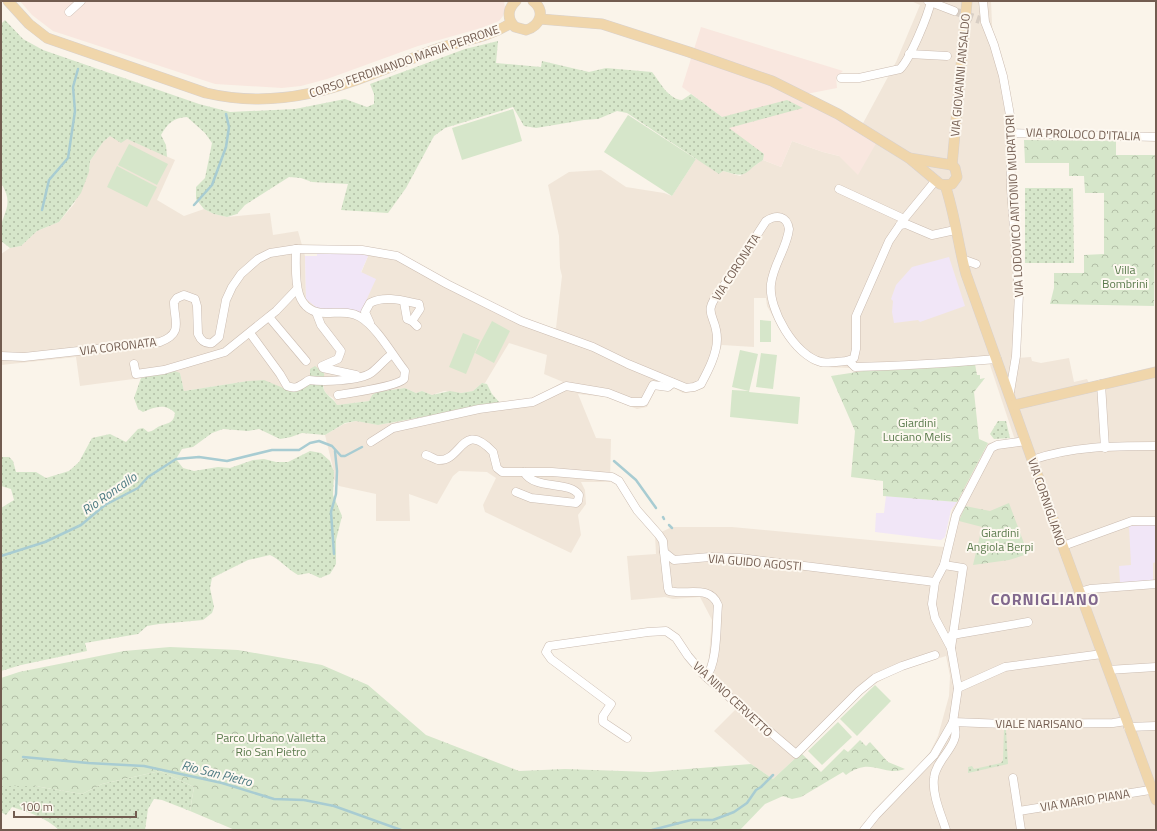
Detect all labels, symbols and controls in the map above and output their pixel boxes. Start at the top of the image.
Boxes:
street label: VIA GIOVANNI ANSALDO [945,12,975,137]
street label: CORSO FERDINANDO MARIA PERRONE [306,19,502,103]
street label: VIA LODOVICO ANTONIO MURATORI [1000,114,1028,298]
street label: VIA PROLOCO D'ITALIA [1025,123,1141,145]
street label: VIA CORONATA [707,230,765,304]
park label: Villa Bombrini [1102,260,1148,293]
street label: VIA CORONATA [79,332,157,360]
park label: Giardini Luciano Melis [883,413,952,446]
street label: VIA CORNIGLIANO [1023,456,1071,549]
water label: Rio Roncallo [77,466,141,519]
park label: Giardini Angiola Berpi [967,523,1033,556]
street label: VIA GUIDO AGOSTI [707,548,803,576]
district label: CORNIGLIANO [991,587,1099,611]
street label: VIA NINO CERVETTO [689,657,778,741]
street label: VIALE NARISANO [995,714,1083,733]
park label: Parco Urbano Valletta Rio San Pietro [216,728,326,761]
water label: Rio San Pietro [180,755,255,792]
street label: VIA MARIO PIANA [1039,784,1131,816]
scale bar [14,793,136,819]
text: 100 m [20,797,53,816]

